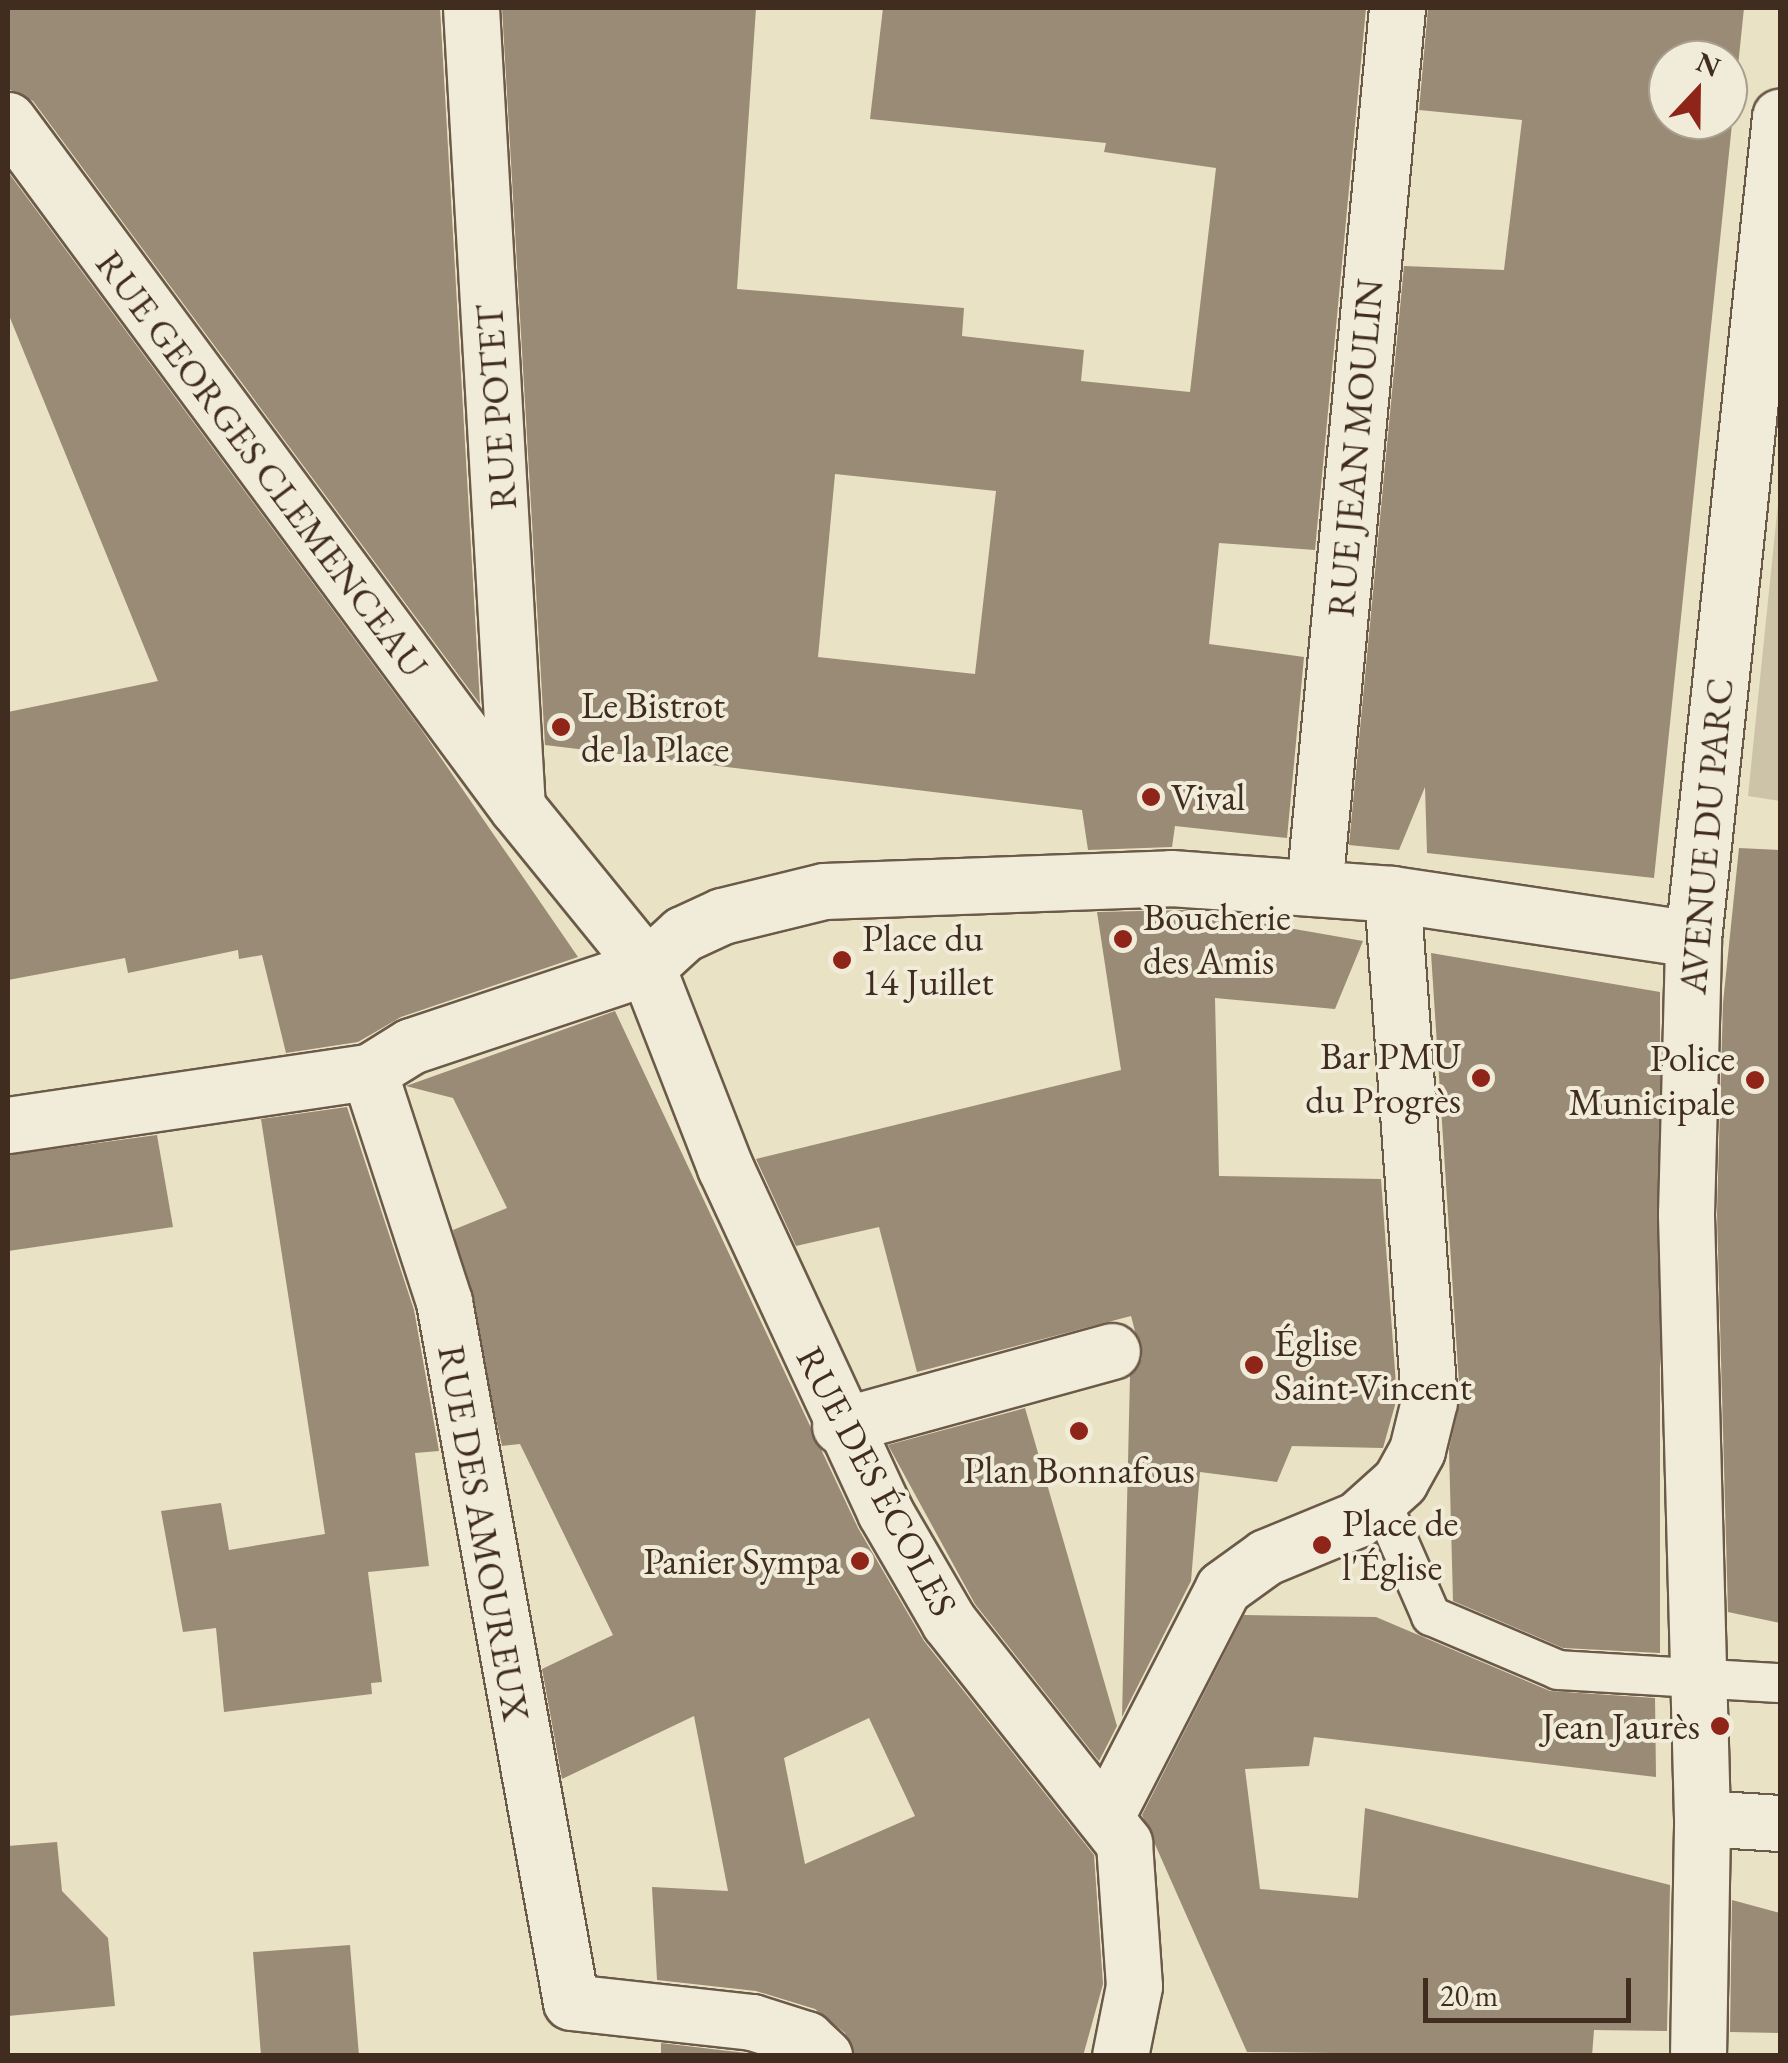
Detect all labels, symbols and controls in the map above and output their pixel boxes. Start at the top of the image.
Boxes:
north arrow [1648,40,1748,140]
text: N [1691,43,1726,85]
street label: RUE GEORGES CLEMENCEAU [86,241,438,687]
street label: RUE JEAN MOULIN [1318,277,1392,619]
street label: RUE POTET [466,303,526,511]
street label: AVENUE DU PARC [1669,676,1743,996]
place label: Le Bistrot de la Place [581,682,729,772]
marker: Le Bistrot de la Place [550,716,572,738]
place label: Vival [1171,774,1245,820]
marker: Vival [1140,786,1162,808]
place label: Boucherie des Amis [1143,894,1291,984]
place label: Place du 14 Juillet [862,915,993,1004]
marker: Boucherie des Amis [1112,928,1134,950]
marker: Place du 14 Juillet [831,949,853,971]
place label: Bar PMU du Progrès [1305,1033,1461,1122]
place label: Police Municipale [1569,1035,1735,1124]
marker: Bar PMU du Progrès [1470,1067,1492,1089]
marker: Police Municipale [1744,1069,1766,1091]
place label: Église Saint-Vincent [1274,1320,1472,1410]
street label: RUE DES ÉCOLES [787,1339,967,1623]
street label: RUE DES AMOUREUX [429,1342,539,1724]
marker: Église Saint-Vincent [1243,1354,1265,1376]
marker: Plan Bonnafous [1068,1420,1090,1442]
place label: Plan Bonnafous [963,1447,1195,1493]
place label: Place de l'Église [1342,1500,1458,1590]
marker: Place de l'Église [1311,1534,1333,1556]
place label: Panier Sympa [643,1538,840,1584]
marker: Panier Sympa [849,1550,871,1572]
place label: Jean Jaurès [1542,1703,1700,1749]
marker: Jean Jaurès [1709,1715,1731,1737]
scale bar [1428,1958,1636,2020]
text: 20 m [1440,1976,1498,2015]

